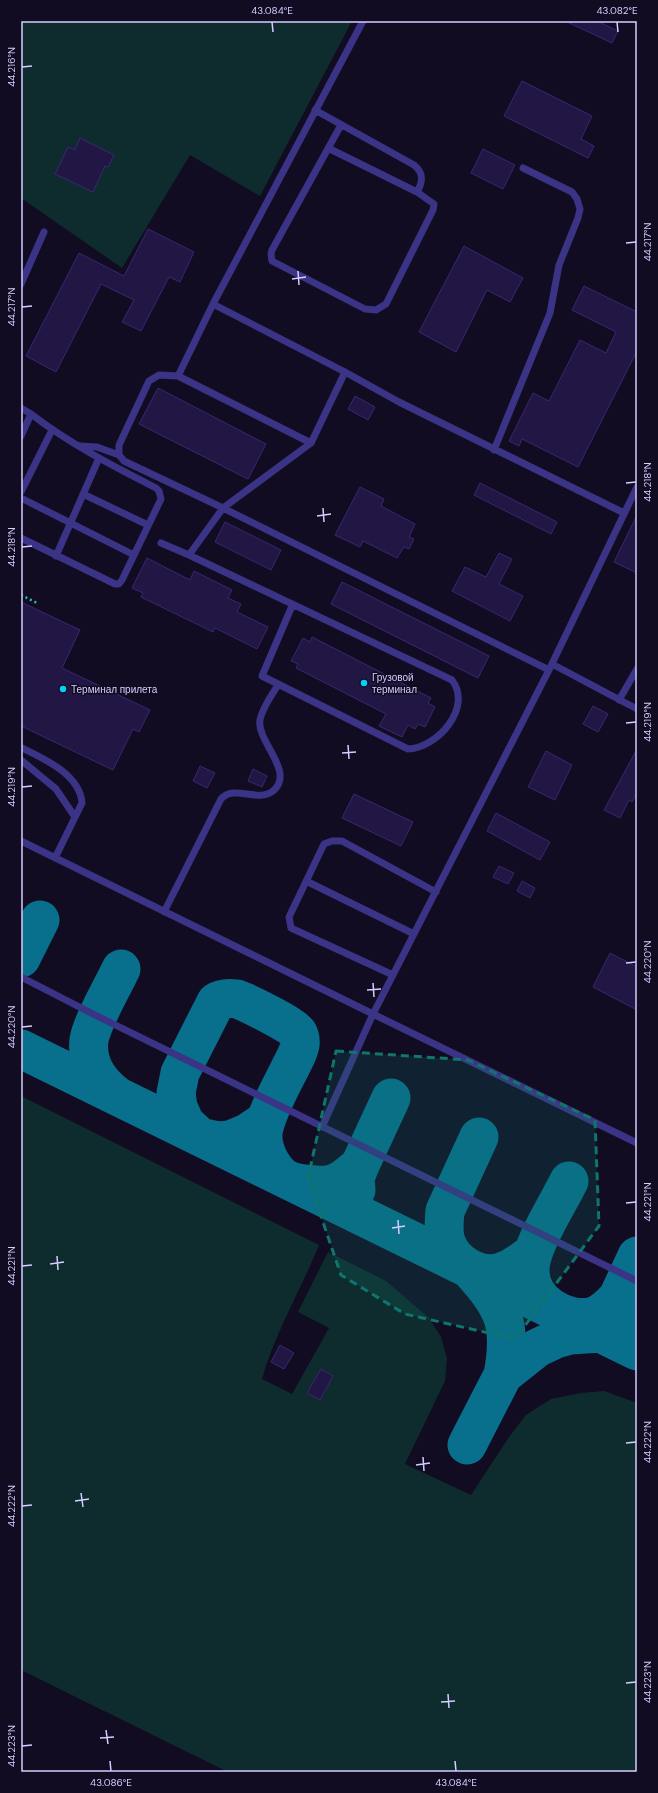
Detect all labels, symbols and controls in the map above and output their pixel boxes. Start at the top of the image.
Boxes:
text: 43.084°E [251,4,293,17]
text: 43.082°E [596,4,638,17]
text: 44.216°N [5,47,18,87]
text: 44.217°N [641,223,654,261]
text: 44.217°N [5,288,18,326]
text: 44.218°N [641,462,654,502]
text: 44.218°N [5,527,18,567]
place label: Грузовой терминал [372,671,417,696]
marker: Грузовой терминал [359,678,369,688]
place label: Терминал прилета [71,683,158,696]
marker: Терминал прилета [58,684,68,694]
text: 44.219°N [641,702,654,742]
text: 44.219°N [5,767,18,807]
text: 44.220°N [641,941,654,983]
text: 44.220°N [5,1006,18,1048]
text: 44.221°N [641,1182,654,1222]
text: 44.221°N [5,1246,18,1286]
text: 44.222°N [641,1421,654,1463]
text: 44.222°N [5,1485,18,1527]
text: 44.223°N [641,1661,654,1703]
text: 44.223°N [5,1725,18,1767]
text: 43.086°E [90,1776,132,1789]
text: 43.084°E [435,1776,477,1789]

